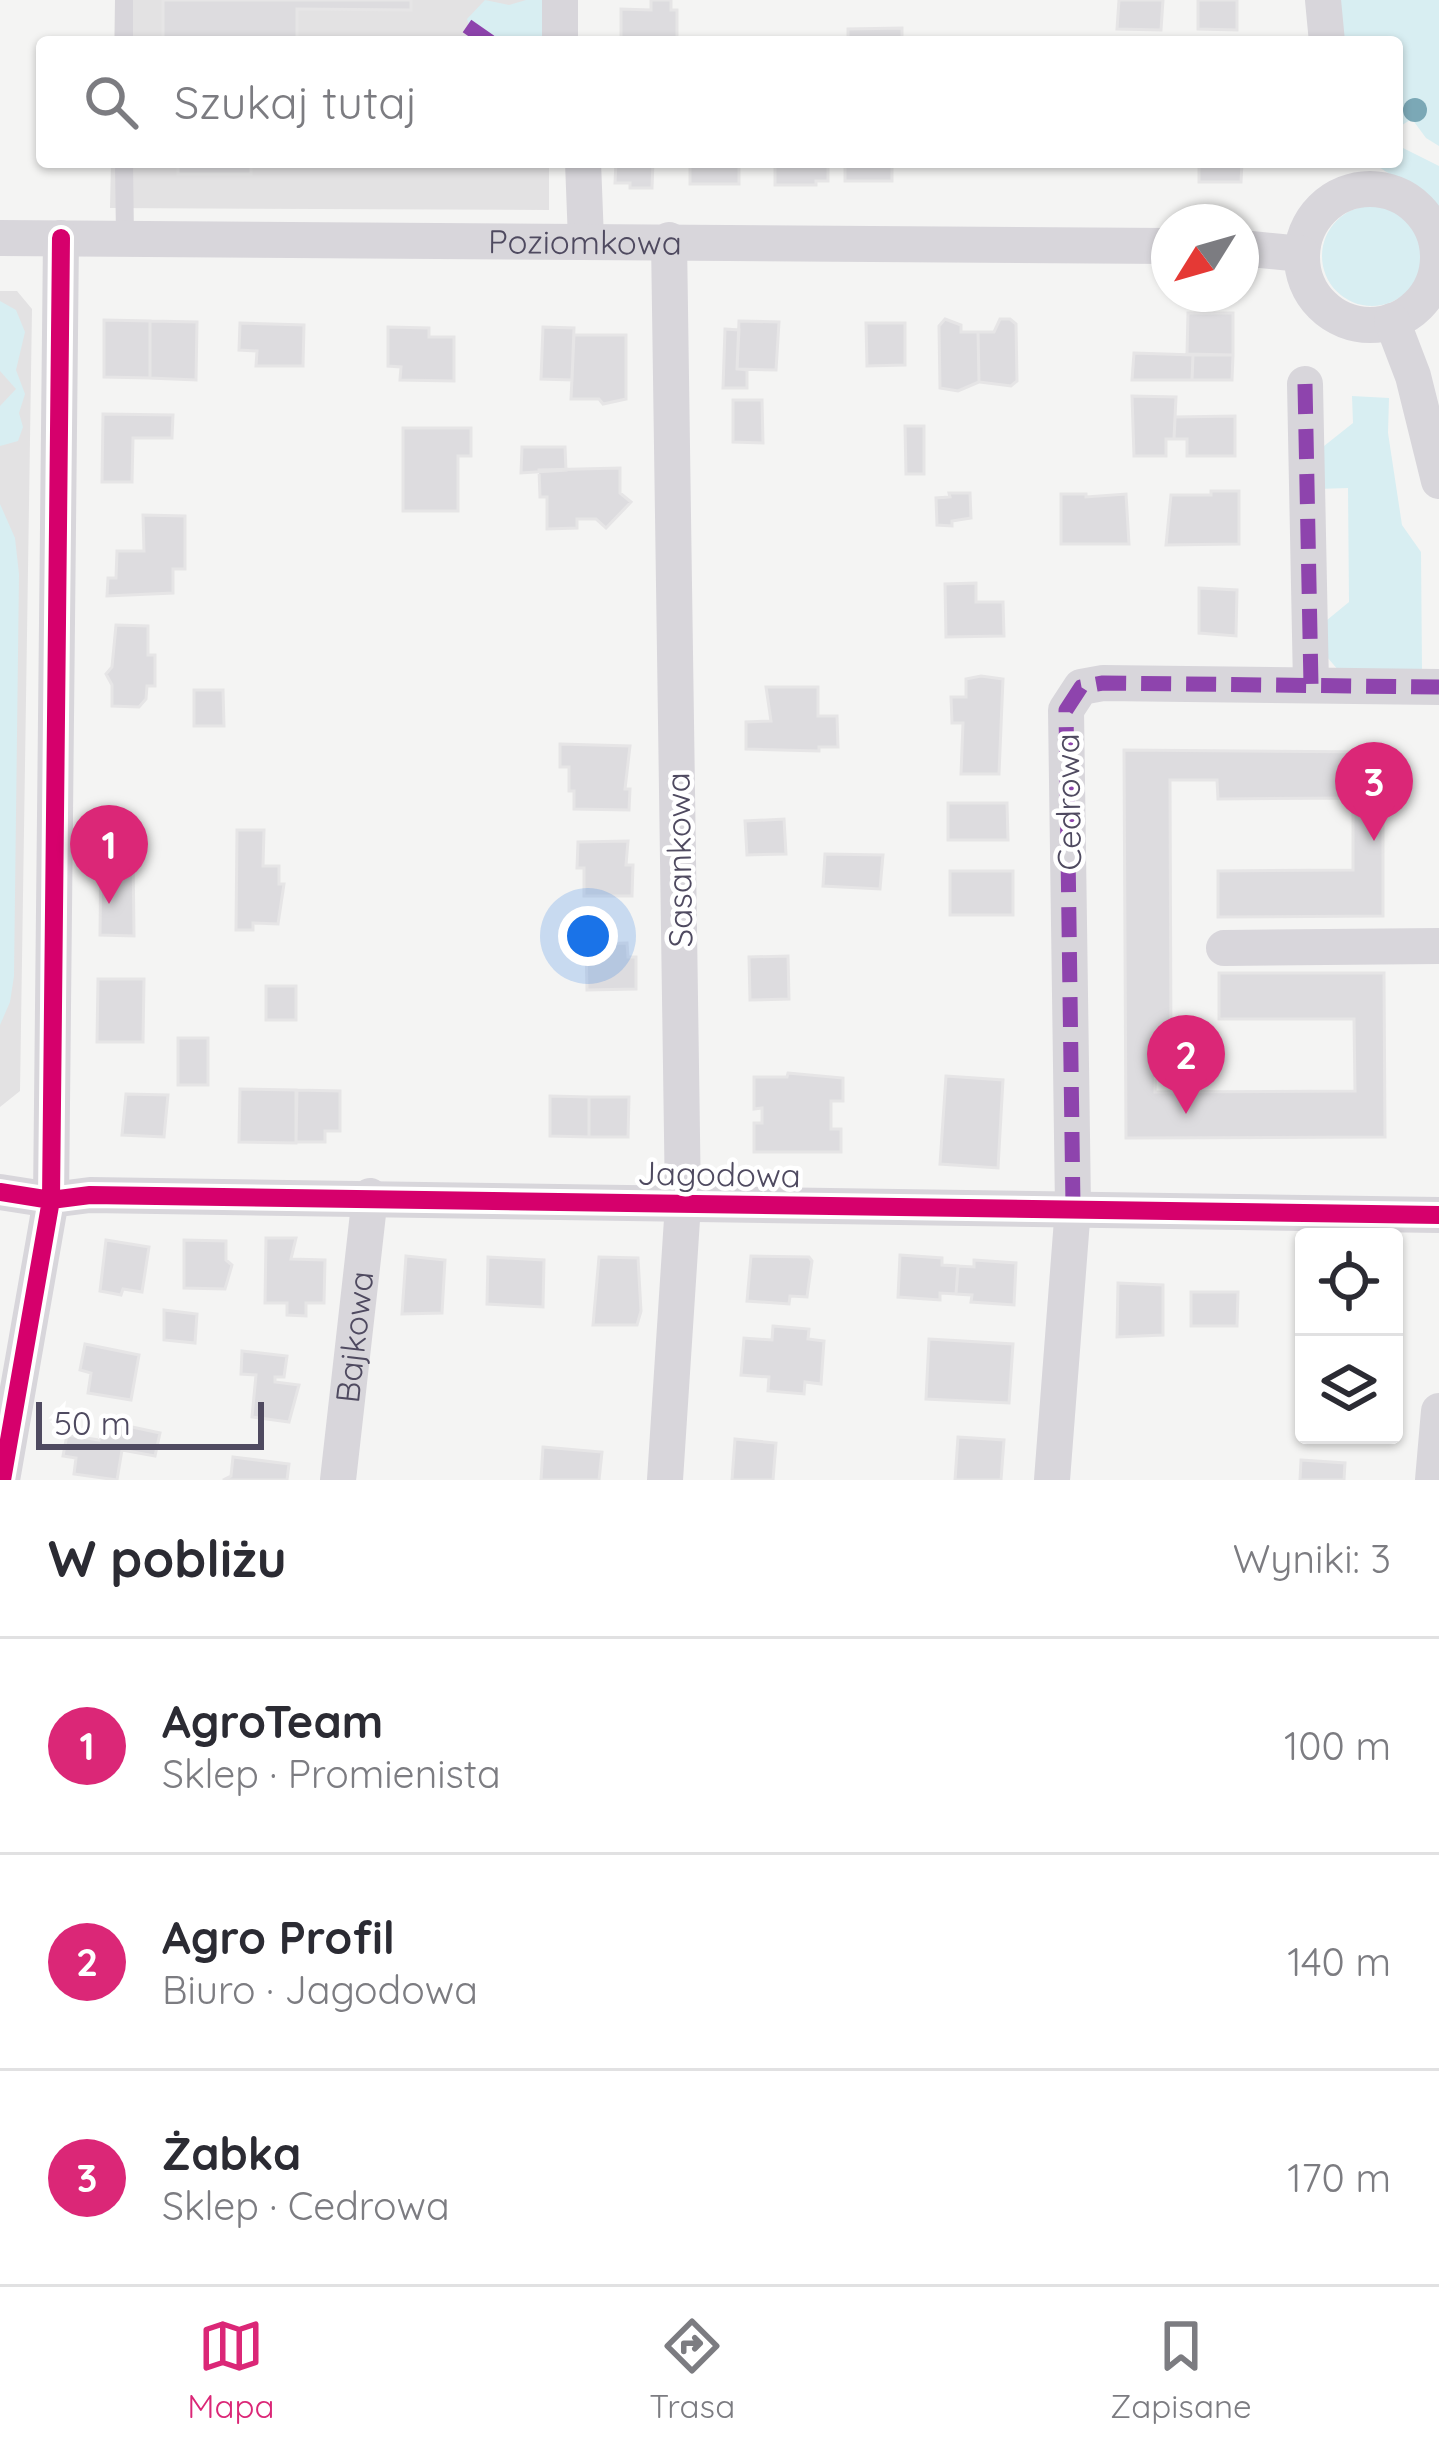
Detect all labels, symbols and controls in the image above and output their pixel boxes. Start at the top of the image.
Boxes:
search box [36,36,1403,168]
icon: search [78,69,144,135]
text: Szukaj tutaj [174,74,418,130]
north arrow [1151,204,1259,312]
street label: Poziomkowa [488,220,682,263]
street label: Cedrowa [1046,733,1089,871]
pin: 3 [1335,742,1413,841]
street label: Sasankowa [656,772,701,948]
pin: 1 [70,805,148,904]
your location [558,906,618,966]
pin: 2 [1147,1015,1225,1114]
street label: Jagodowa [637,1152,801,1195]
map controls [1295,1228,1403,1444]
button: locate [1295,1228,1403,1336]
street label: Bajkowa [326,1269,381,1405]
button: layers [1295,1336,1403,1444]
scale bar [36,1396,264,1449]
text: 50 m [54,1402,131,1443]
text: W pobliżu [48,1526,287,1590]
text: Wyniki: 3 [1233,1534,1391,1583]
text: AgroTeam [162,1693,383,1749]
text: 1 [79,1721,95,1770]
text: 100 m [1284,1721,1391,1770]
text: Sklep · Promienista [162,1749,501,1798]
text: Agro Profil [162,1909,395,1965]
text: 2 [76,1937,98,1986]
text: 140 m [1287,1937,1391,1986]
text: Biuro · Jagodowa [162,1965,478,2014]
text: Żabka [162,2125,301,2181]
text: 3 [77,2153,97,2202]
text: 170 m [1287,2153,1391,2202]
text: Sklep · Cedrowa [162,2181,450,2230]
tab: Mapa [187,2313,275,2426]
tab: Trasa [649,2313,735,2426]
tab: Zapisane [1110,2313,1252,2426]

